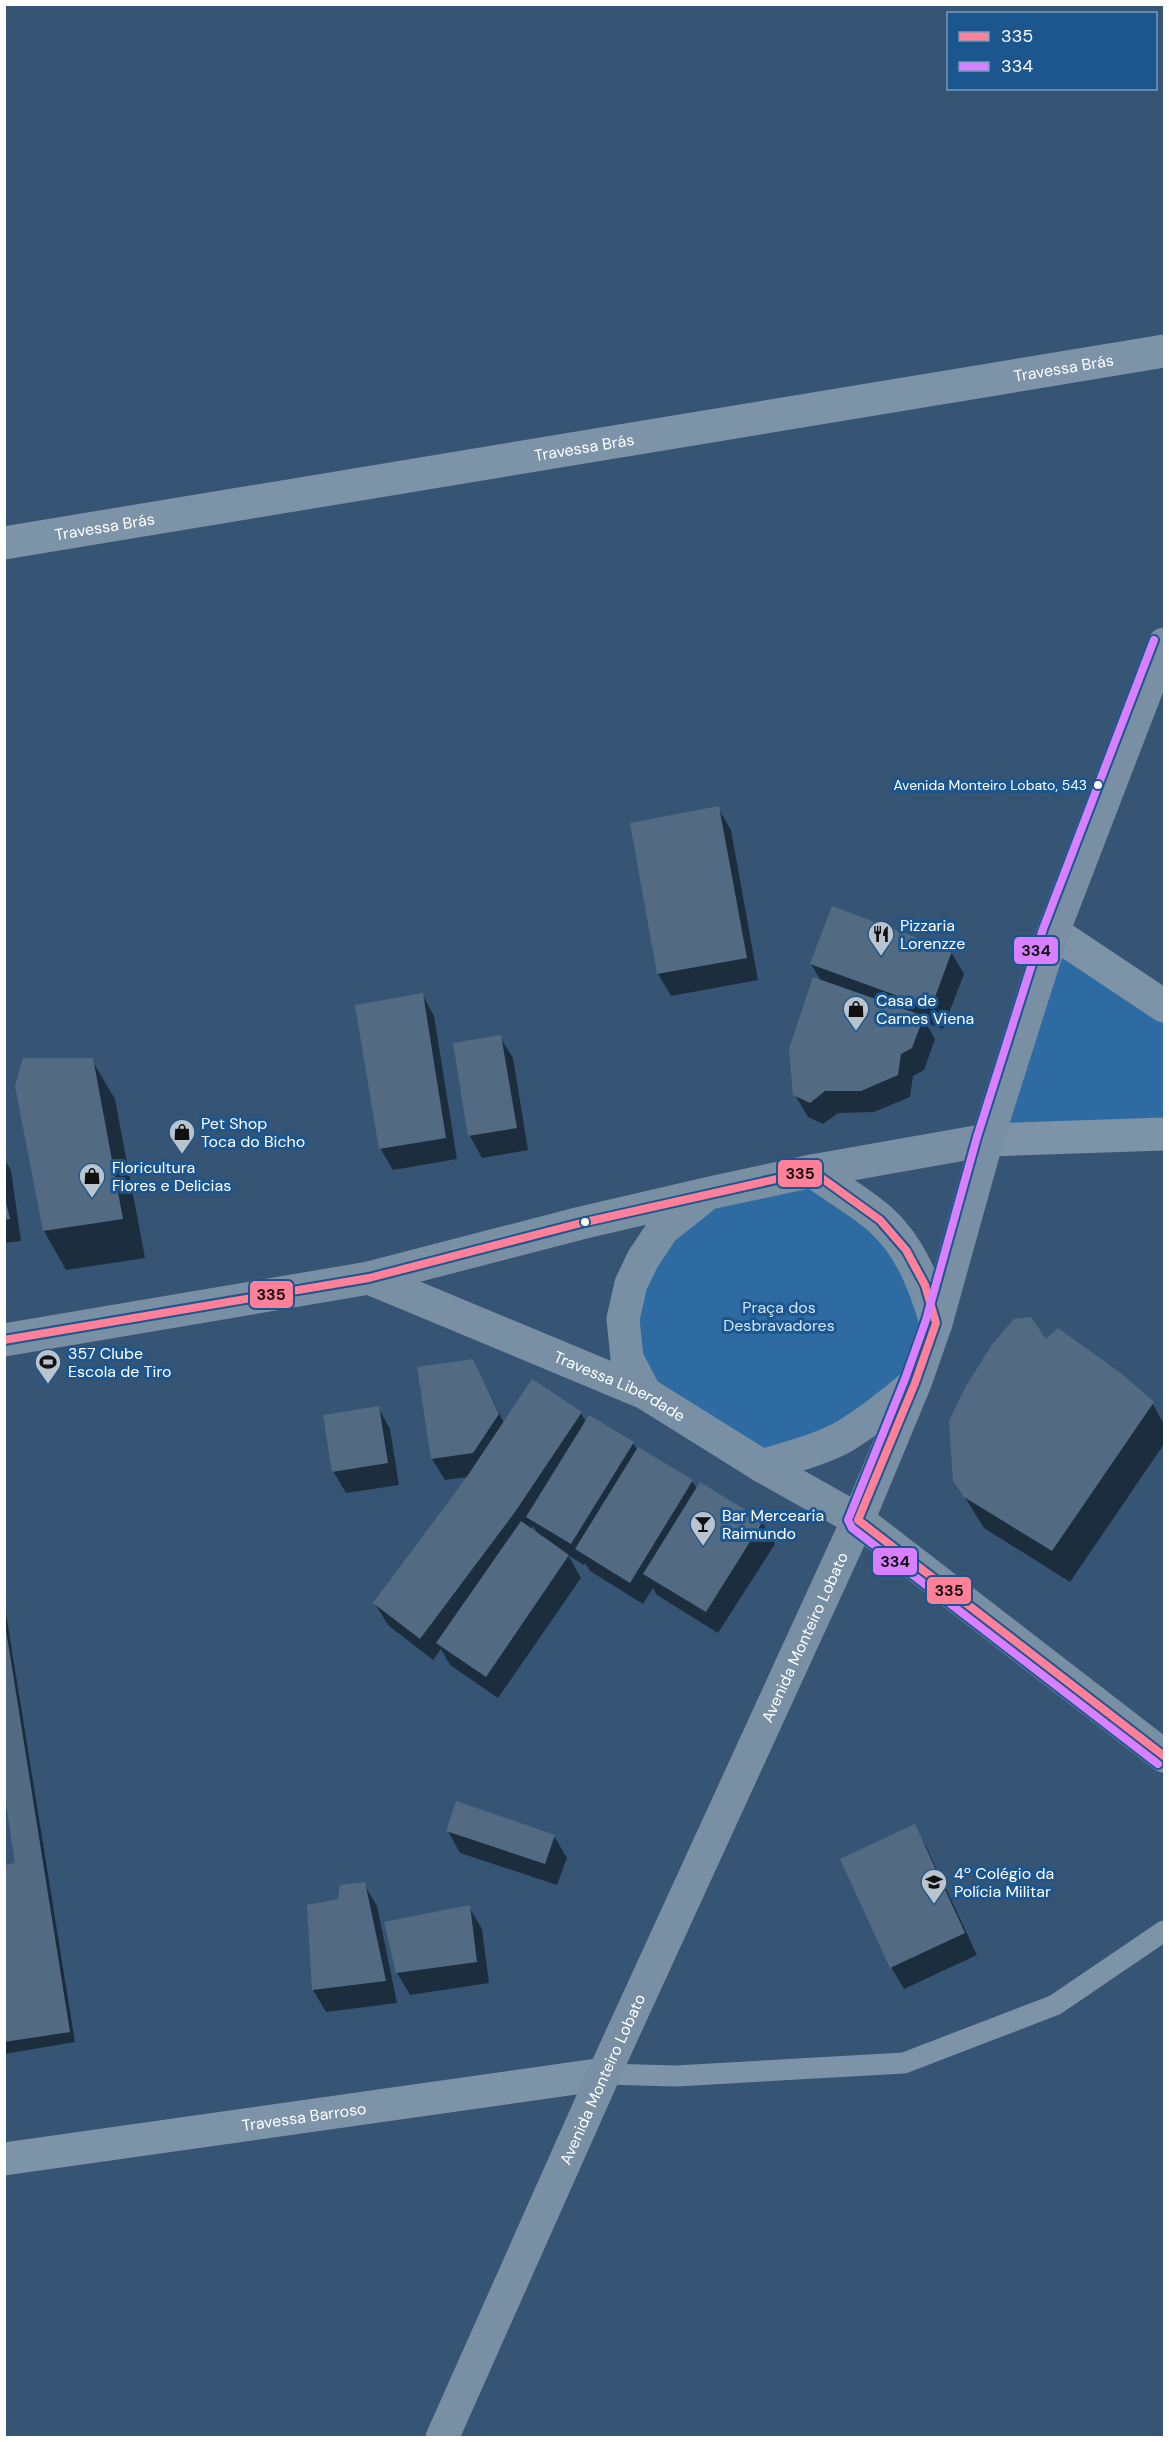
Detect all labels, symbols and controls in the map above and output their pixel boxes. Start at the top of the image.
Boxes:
legend [947,12,1157,90]
text: 335 [1001,24,1033,48]
text: 334 [1001,54,1033,78]
street label: Travessa Brás [1012,349,1115,386]
street label: Travessa Brás [533,428,636,466]
street label: Travessa Brás [53,508,156,545]
place label: Avenida Monteiro Lobato, 543 [894,776,1087,794]
marker: Avenida Monteiro Lobato, 543 [1092,779,1104,791]
place label: Pizzaria Lorenzze [900,915,965,954]
restaurant icon: Pizzaria Lorenzze [866,919,896,957]
line badge: 334 [1013,936,1059,965]
text: 334 [1021,940,1051,961]
place label: Casa de Carnes Viena [876,990,974,1029]
shop icon: Casa de Carnes Viena [841,994,871,1032]
place label: Pet Shop Toca do Bicho [201,1113,305,1152]
shop icon: Pet Shop Toca do Bicho [167,1117,197,1155]
place label: Floricultura Flores e Delicias [112,1157,231,1196]
line badge: 335 [777,1159,823,1188]
shop icon: Floricultura Flores e Delicias [77,1161,107,1199]
text: 335 [785,1163,815,1184]
unlabelled marker [579,1216,591,1228]
line badge: 335 [249,1280,294,1309]
text: 335 [256,1284,286,1305]
park label: Praça dos Desbravadores [723,1297,835,1336]
place label: 357 Clube Escola de Tiro [68,1343,172,1382]
street label: Travessa Liberdade [551,1346,689,1426]
sports icon: 357 Clube Escola de Tiro [33,1347,63,1385]
place label: Bar Mercearia Raimundo [722,1505,824,1544]
bar icon: Bar Mercearia Raimundo [688,1509,718,1547]
line badge: 334 [872,1547,918,1576]
street label: Avenida Monteiro Lobato [756,1549,852,1726]
text: 334 [880,1551,910,1572]
line badge: 335 [926,1576,972,1605]
text: 335 [934,1580,964,1601]
place label: 4º Colégio da Polícia Militar [954,1863,1054,1902]
school or university icon: 4º Colégio da Polícia Militar [919,1867,949,1905]
street label: Avenida Monteiro Lobato [555,1990,650,2168]
street label: Travessa Barroso [240,2097,368,2136]

